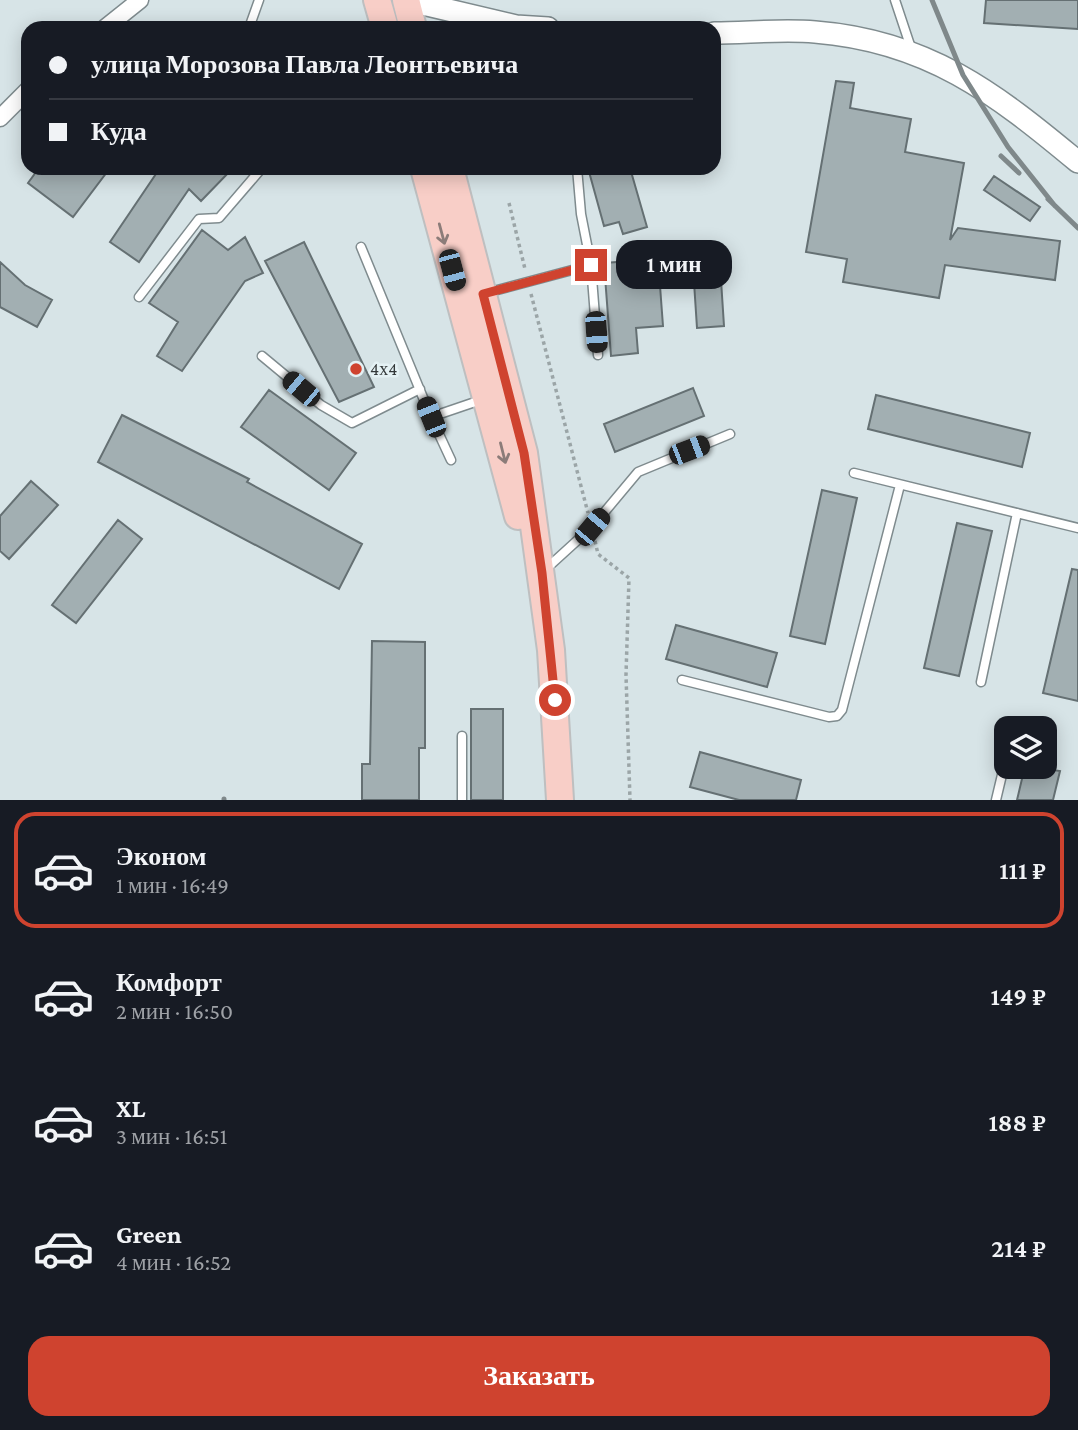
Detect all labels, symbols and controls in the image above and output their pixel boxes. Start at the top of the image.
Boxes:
text: улица Морозова Павла Леонтьевича [91,50,518,79]
text: Куда [91,117,147,146]
one-way arrow [436,222,449,245]
callout: 1 мин [616,240,731,290]
car [437,247,468,293]
route end [575,249,607,281]
text: 1 мин [647,251,701,277]
car [585,310,608,354]
place label: 4х4 [370,359,397,379]
marker: 4х4 [348,361,364,377]
car [279,367,324,411]
car [414,394,449,440]
car [666,433,713,467]
one-way arrow [497,441,510,464]
car [571,504,614,550]
route start [539,684,571,716]
map controls [994,716,1057,779]
button: layers [994,716,1057,779]
icon: car [32,839,95,902]
text: Эконом [116,842,206,871]
text: 111 ₽ [999,856,1046,885]
text: 1 мин · 16:49 [116,872,229,898]
icon: car [32,965,95,1028]
text: Комфорт [116,968,222,997]
text: 149 ₽ [991,982,1046,1011]
text: 2 мин · 16:50 [116,998,233,1024]
icon: car [32,1091,95,1154]
text: XL [116,1094,145,1123]
text: 188 ₽ [988,1108,1046,1137]
text: 3 мин · 16:51 [116,1123,228,1149]
icon: car [32,1217,95,1280]
text: Green [116,1220,182,1249]
text: 214 ₽ [991,1234,1046,1263]
text: 4 мин · 16:52 [116,1249,231,1275]
button: Заказать [28,1336,1050,1416]

